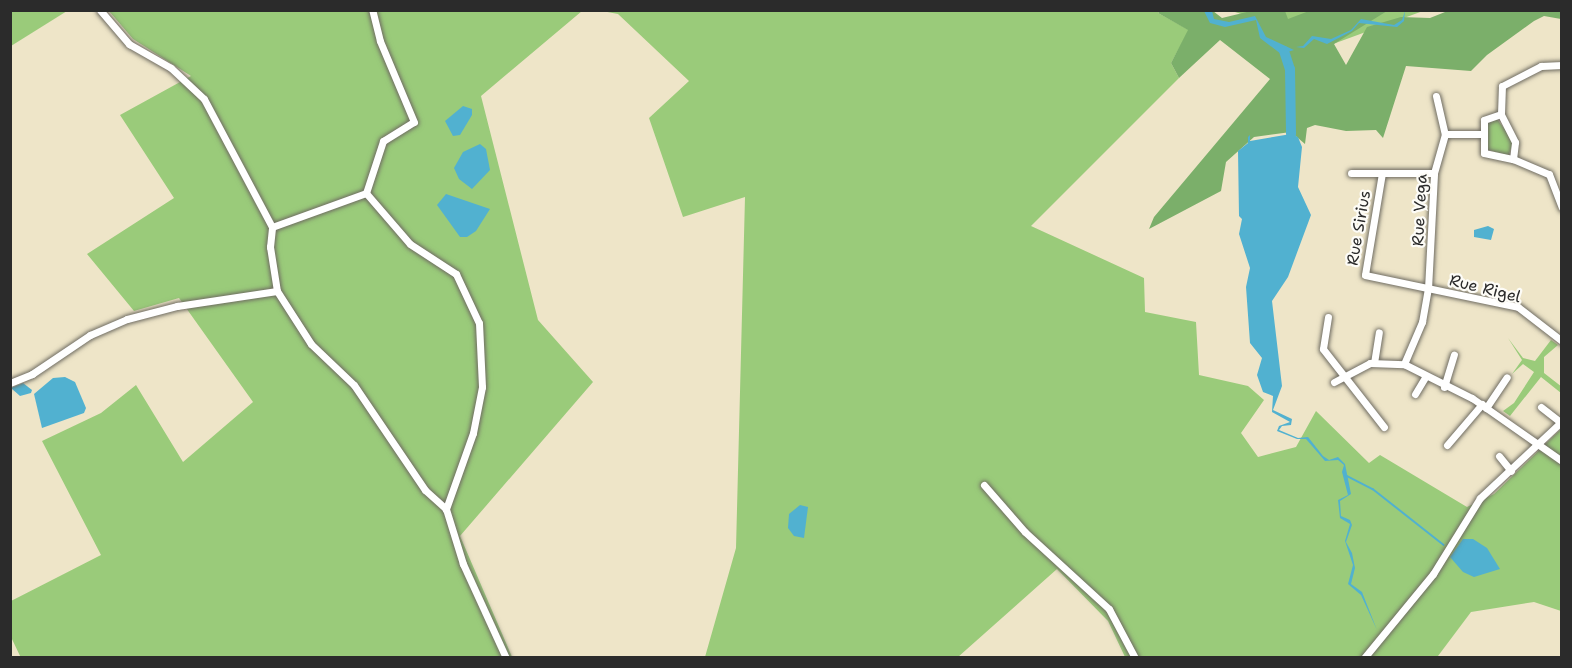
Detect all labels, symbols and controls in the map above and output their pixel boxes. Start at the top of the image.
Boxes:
street label: Rue Vega [1409,173,1431,247]
street label: Rue Sirius [1343,189,1375,267]
street label: Rue Rigel [1447,271,1523,307]

